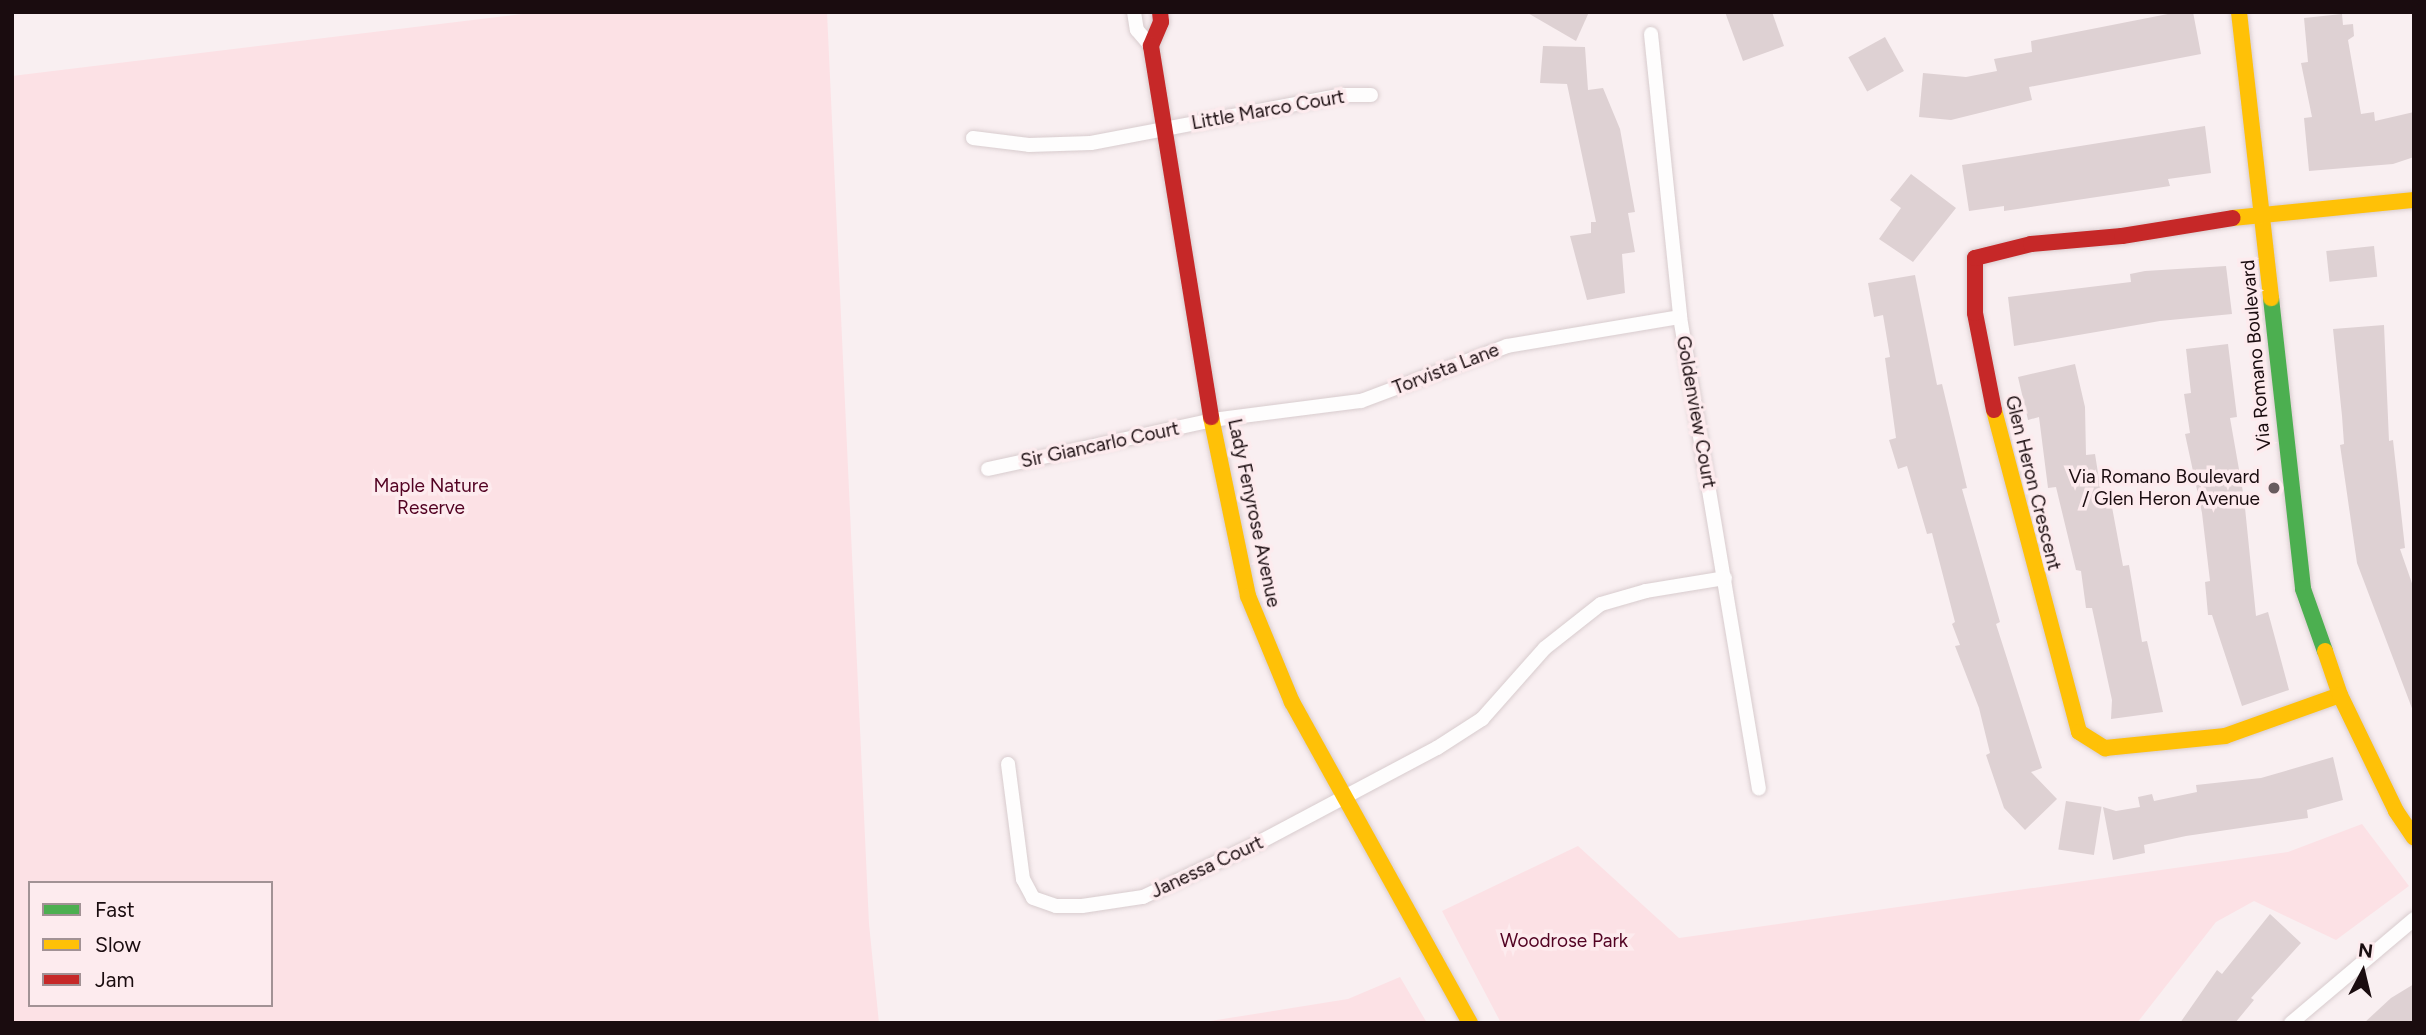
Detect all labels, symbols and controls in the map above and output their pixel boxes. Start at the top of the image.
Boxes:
street label: Little Marco Court [1190,85,1346,135]
street label: Via Romano Boulevard [2236,259,2276,451]
street label: Goldenview Court [1671,334,1721,490]
street label: Torvista Lane [1390,338,1502,400]
street label: Glen Heron Crescent [2000,393,2066,573]
street label: Sir Giancarlo Court [1019,417,1181,473]
street label: Lady Fenyrose Avenue [1223,417,1285,609]
place label: Via Romano Boulevard / Glen Heron Avenue [2069,466,2260,510]
park label: Maple Nature Reserve [373,475,489,519]
marker: Via Romano Boulevard / Glen Heron Avenue [2266,480,2282,496]
street label: Janessa Court [1147,831,1267,903]
legend [28,881,273,1007]
text: Fast [95,897,135,922]
park label: Woodrose Park [1500,930,1628,952]
text: Slow [95,932,141,957]
north arrow [2328,937,2398,1007]
text: N [2357,938,2374,963]
text: Jam [95,967,134,992]

